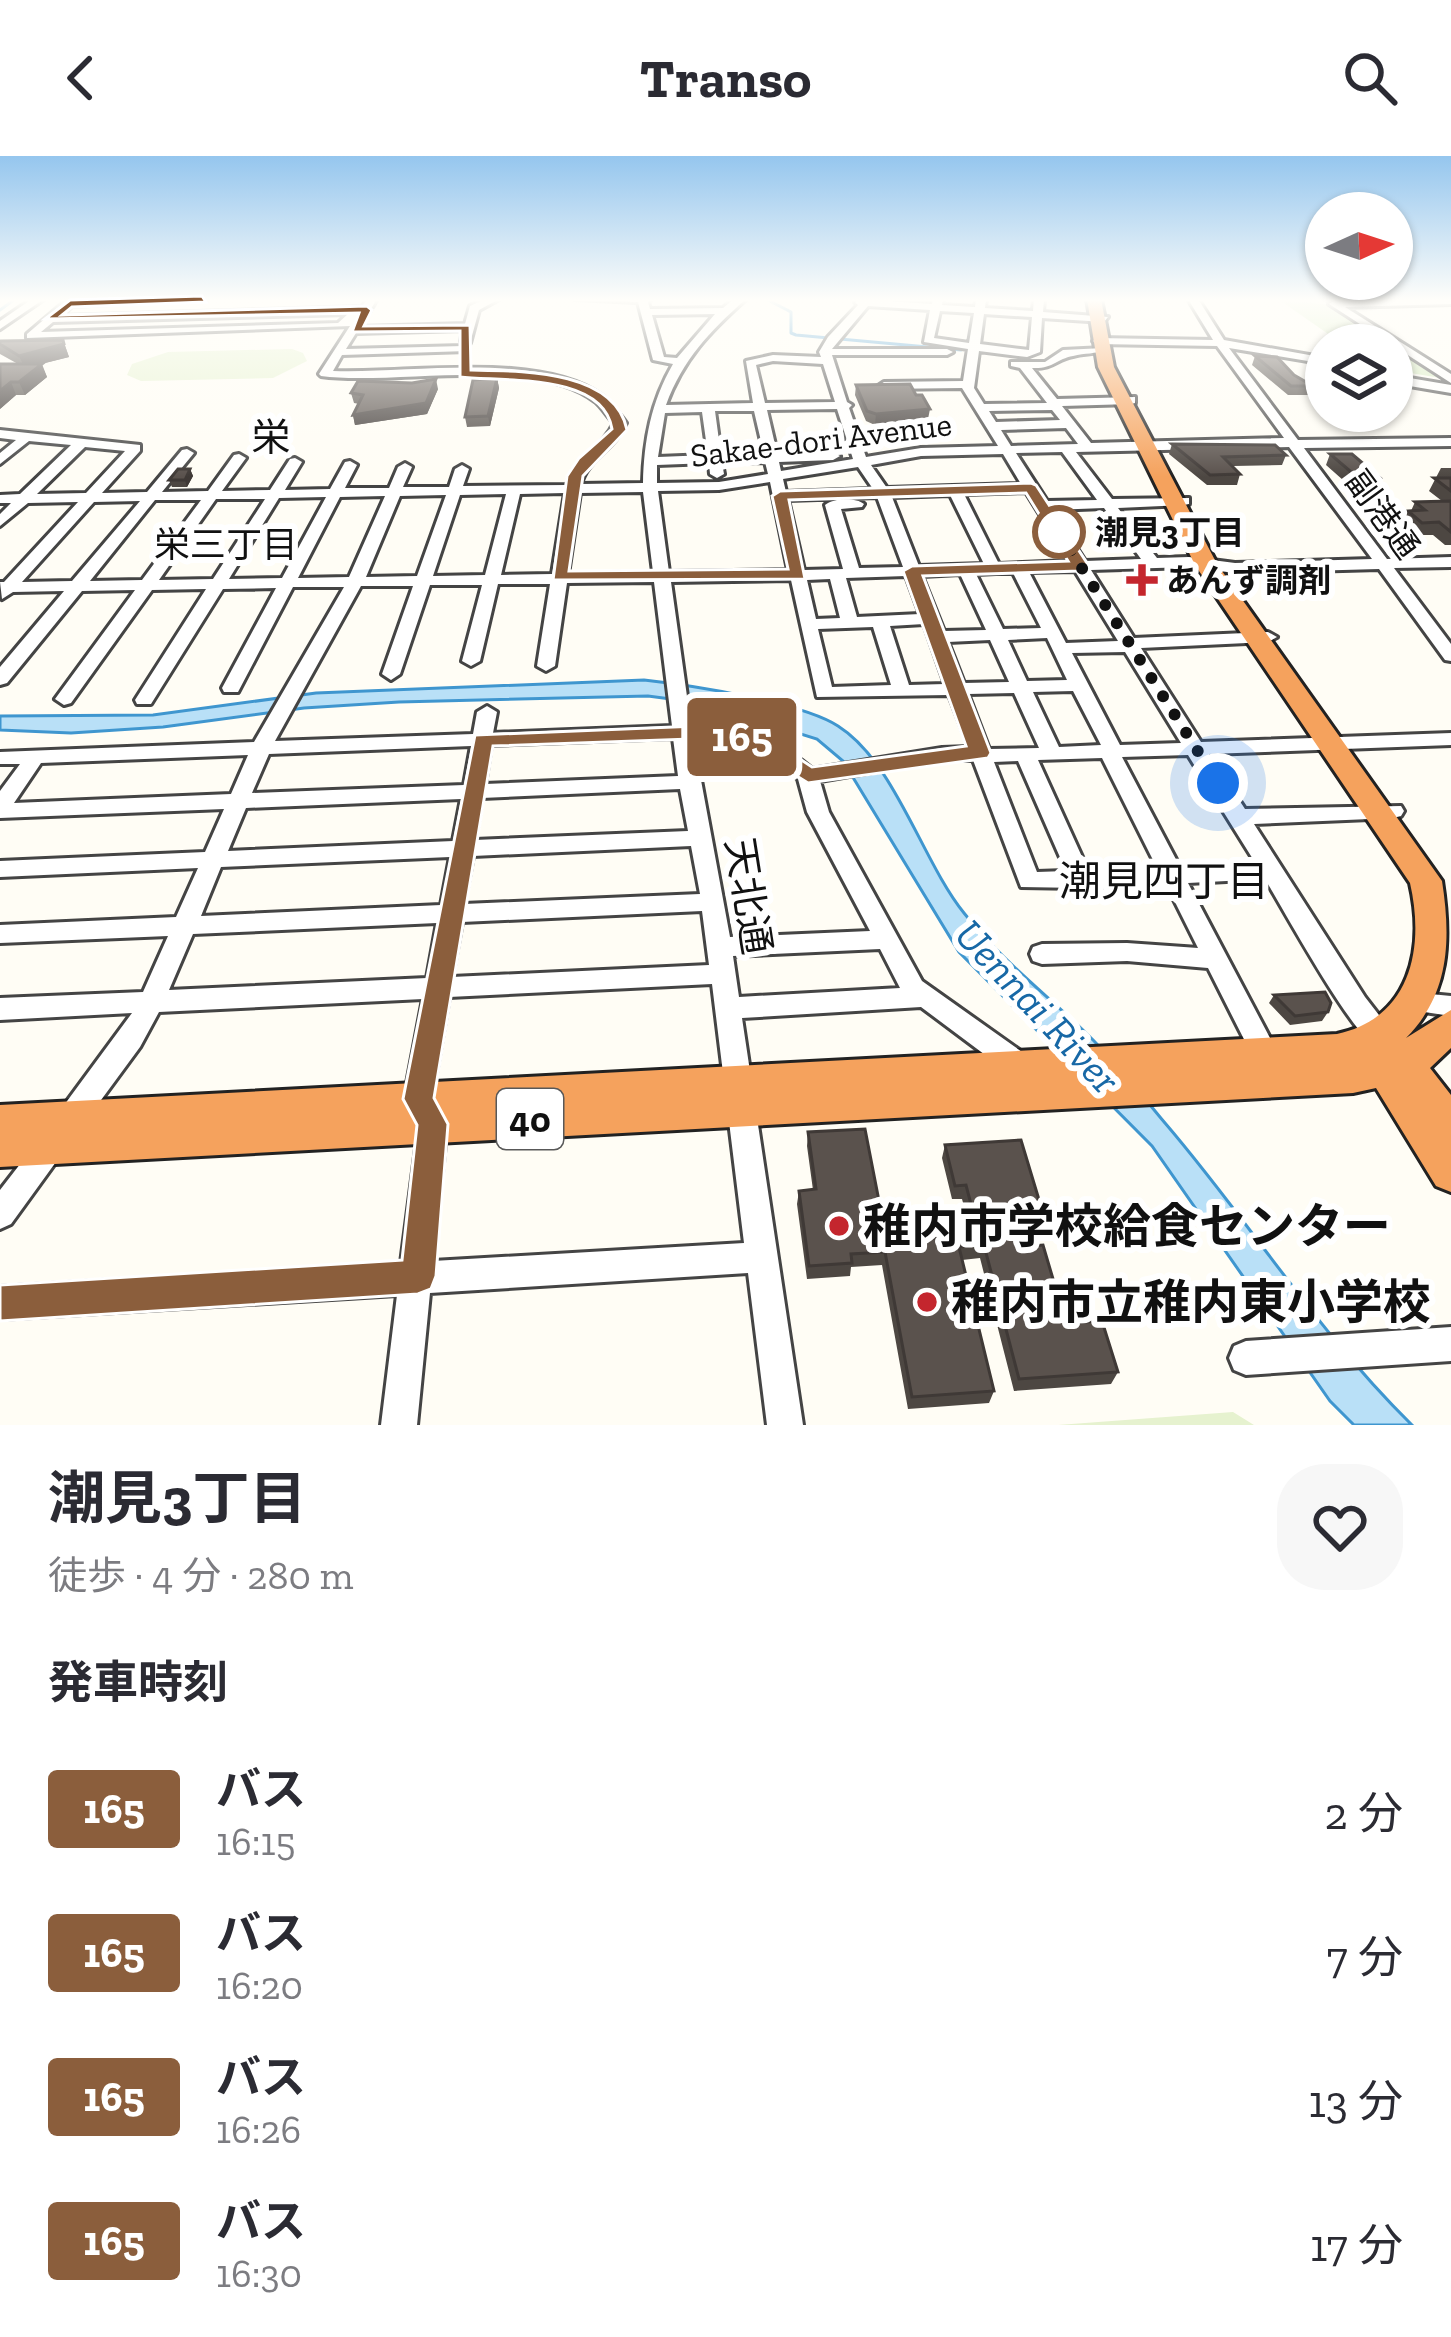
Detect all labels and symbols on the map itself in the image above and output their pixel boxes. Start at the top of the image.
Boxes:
north arrow [1305,192,1413,300]
street label: Sakae-dori Avenue [688,404,954,475]
district label: 栄 [251,414,291,461]
street label: 副港通 [1338,463,1427,566]
marker: 潮見3丁目 [1034,507,1084,557]
place label: 潮見3丁目 [1095,513,1245,552]
district label: 栄三丁目 [154,523,298,566]
place label: あんず調剤 [1166,561,1331,600]
marker: あんず調剤 [1129,567,1155,593]
line badge: 165 [673,698,811,776]
your location [1188,753,1248,813]
street label: 天北通 [716,835,781,958]
district label: 潮見四丁目 [1059,856,1269,907]
water label: Uennai River [944,909,1132,1104]
road number: 40 [497,1089,563,1149]
place label: 稚内市学校給食センター [863,1198,1391,1255]
marker: 稚内市学校給食センター [826,1213,852,1239]
place label: 稚内市立稚内東小学校 [951,1274,1431,1331]
marker: 稚内市立稚内東小学校 [914,1289,940,1315]

